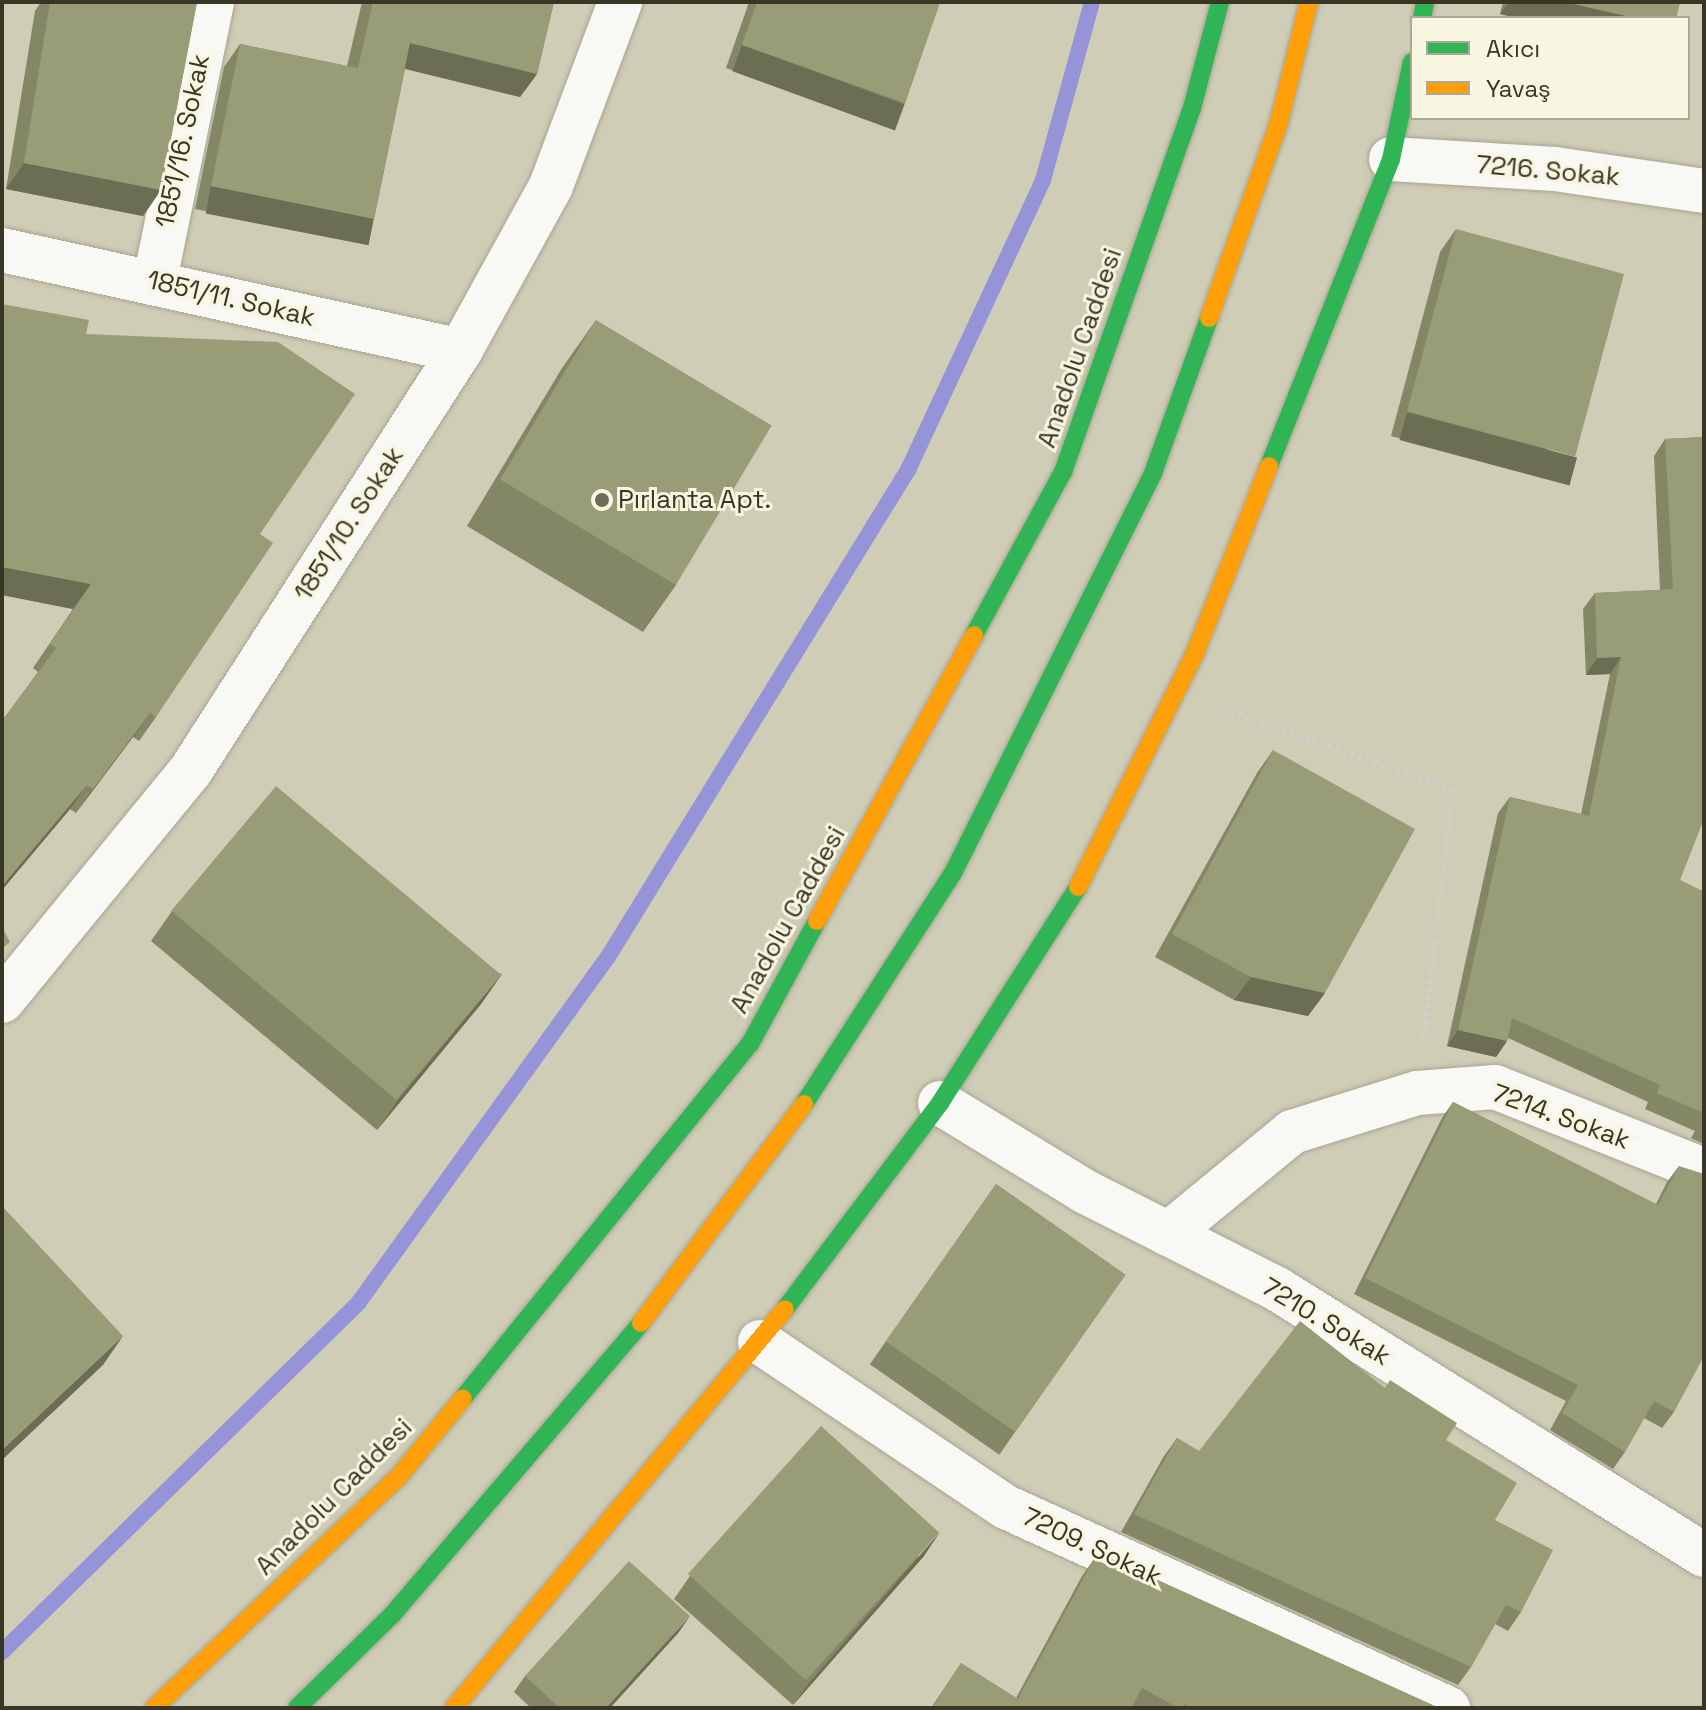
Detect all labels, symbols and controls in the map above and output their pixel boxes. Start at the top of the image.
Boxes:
legend [1410,16,1690,120]
text: Akıcı [1486,33,1540,64]
street label: 1851/16. Sokak [149,51,217,231]
text: Yavaş [1486,73,1551,104]
street label: 7216. Sokak [1475,149,1621,193]
street label: Anadolu Caddesi [1031,244,1129,452]
street label: 1851/11. Sokak [144,264,318,334]
street label: 1851/10. Sokak [288,441,410,607]
place label: Pırlanta Apt. [618,484,771,516]
marker: Pırlanta Apt. [593,491,611,509]
street label: Anadolu Caddesi [724,821,852,1019]
street label: 7214. Sokak [1487,1078,1635,1156]
street label: 7210. Sokak [1256,1271,1396,1373]
street label: Anadolu Caddesi [249,1412,419,1582]
street label: 7209. Sokak [1017,1501,1167,1593]

